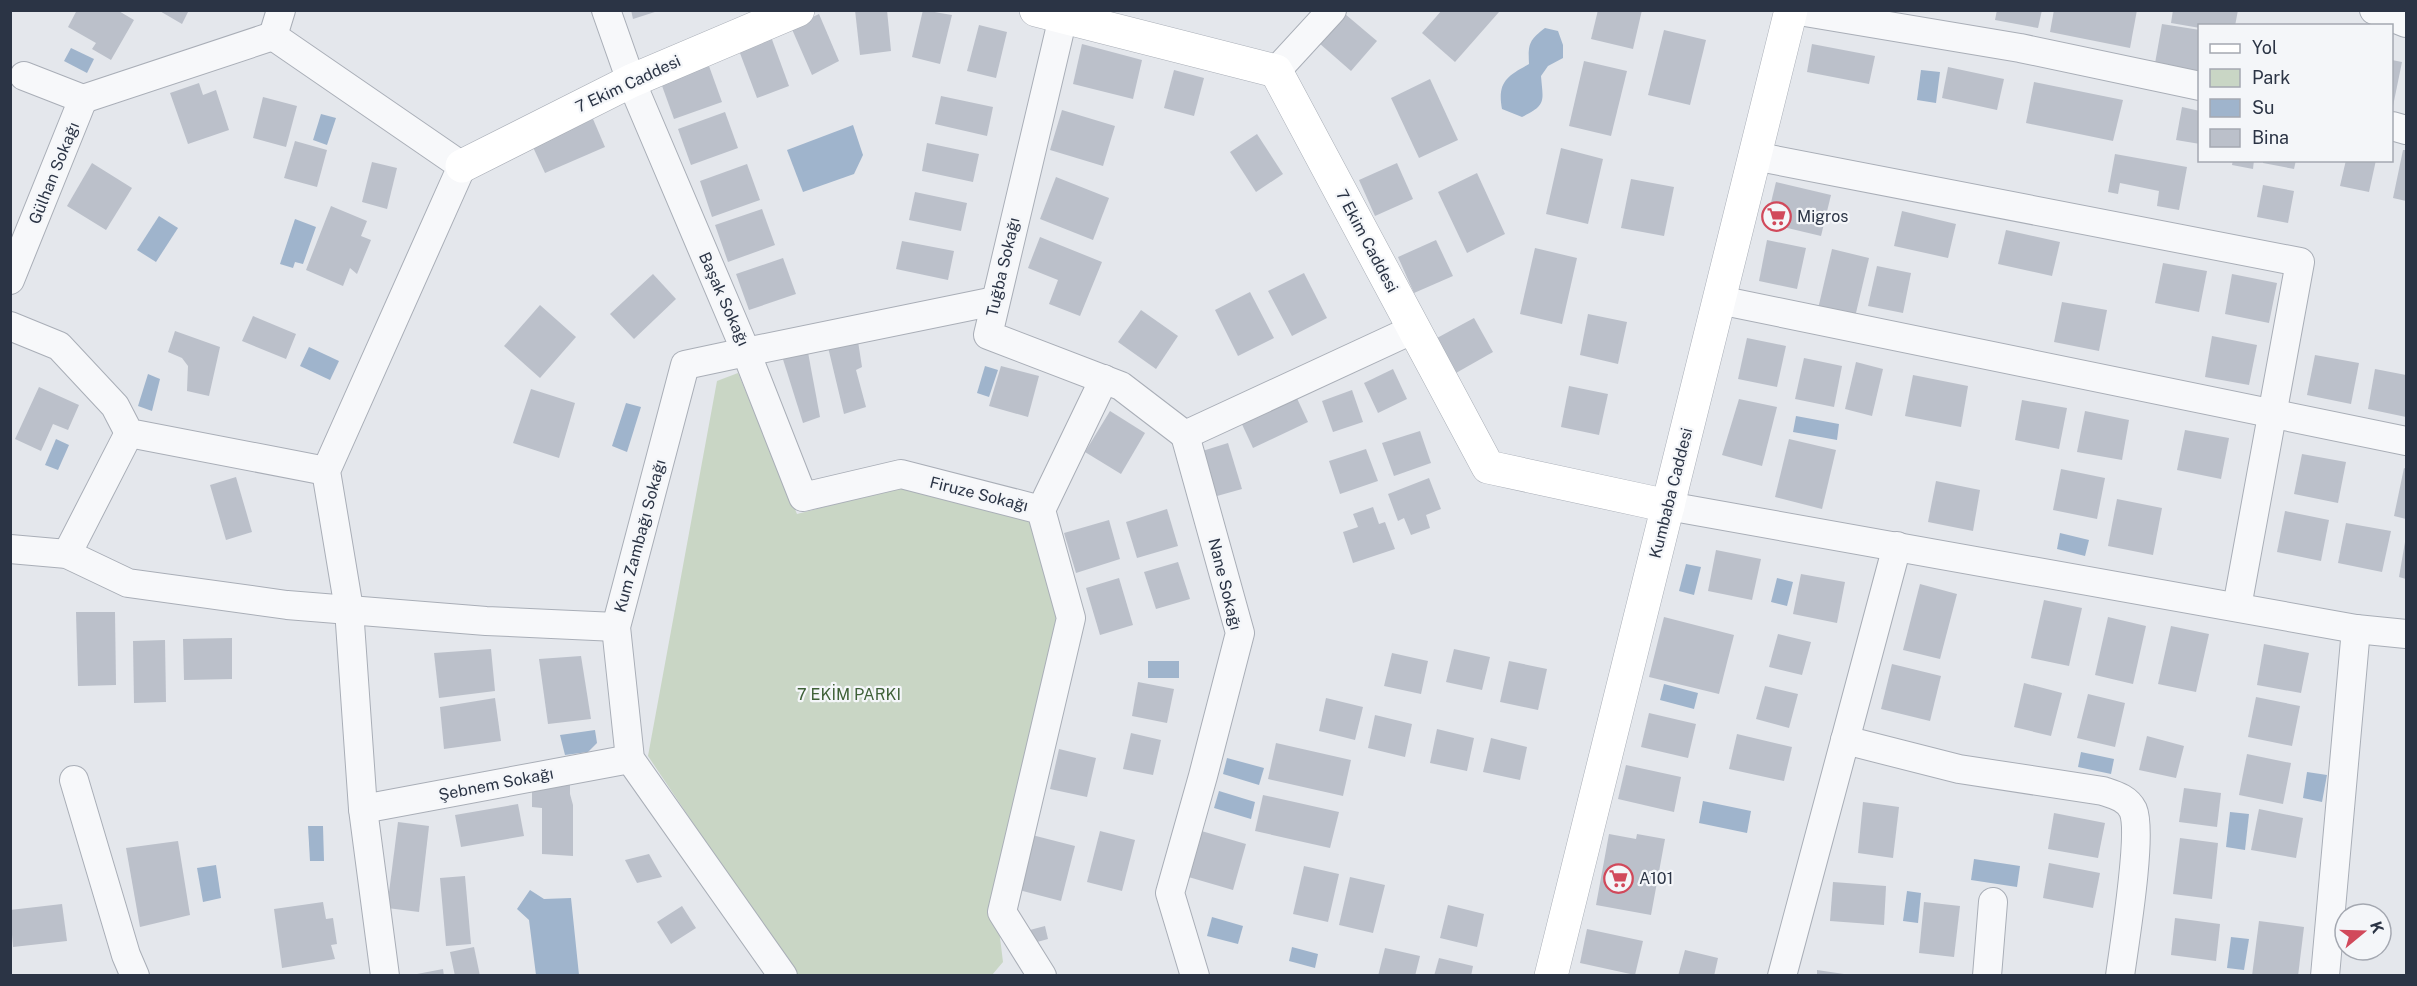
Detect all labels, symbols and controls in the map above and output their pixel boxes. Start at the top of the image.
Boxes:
legend [2198,24,2393,162]
text: Yol [2252,37,2277,58]
street label: 7 Ekim Caddesi [572,51,684,117]
text: Park [2252,67,2290,88]
text: Su [2252,97,2275,118]
street label: Gülhan Sokağı [25,119,83,227]
text: Bina [2252,127,2289,148]
street label: 7 Ekim Caddesi [1332,186,1402,296]
supermarket icon: Migros [1760,200,1792,232]
place label: Migros [1797,207,1848,226]
street label: Tuğba Sokağı [982,216,1024,318]
street label: Başak Sokağı [695,249,753,349]
street label: Kumbaba Caddesi [1646,426,1696,560]
street label: Kum Zambağı Sokağı [610,457,670,615]
street label: Firuze Sokağı [928,473,1030,515]
street label: Nane Sokağı [1204,536,1246,632]
park label: 7 EKİM PARKI [797,684,901,704]
street label: Şebnem Sokağı [437,764,555,804]
supermarket icon: A101 [1602,862,1634,894]
place label: A101 [1639,869,1673,888]
north arrow [2333,902,2393,962]
text: K [2366,919,2388,936]

